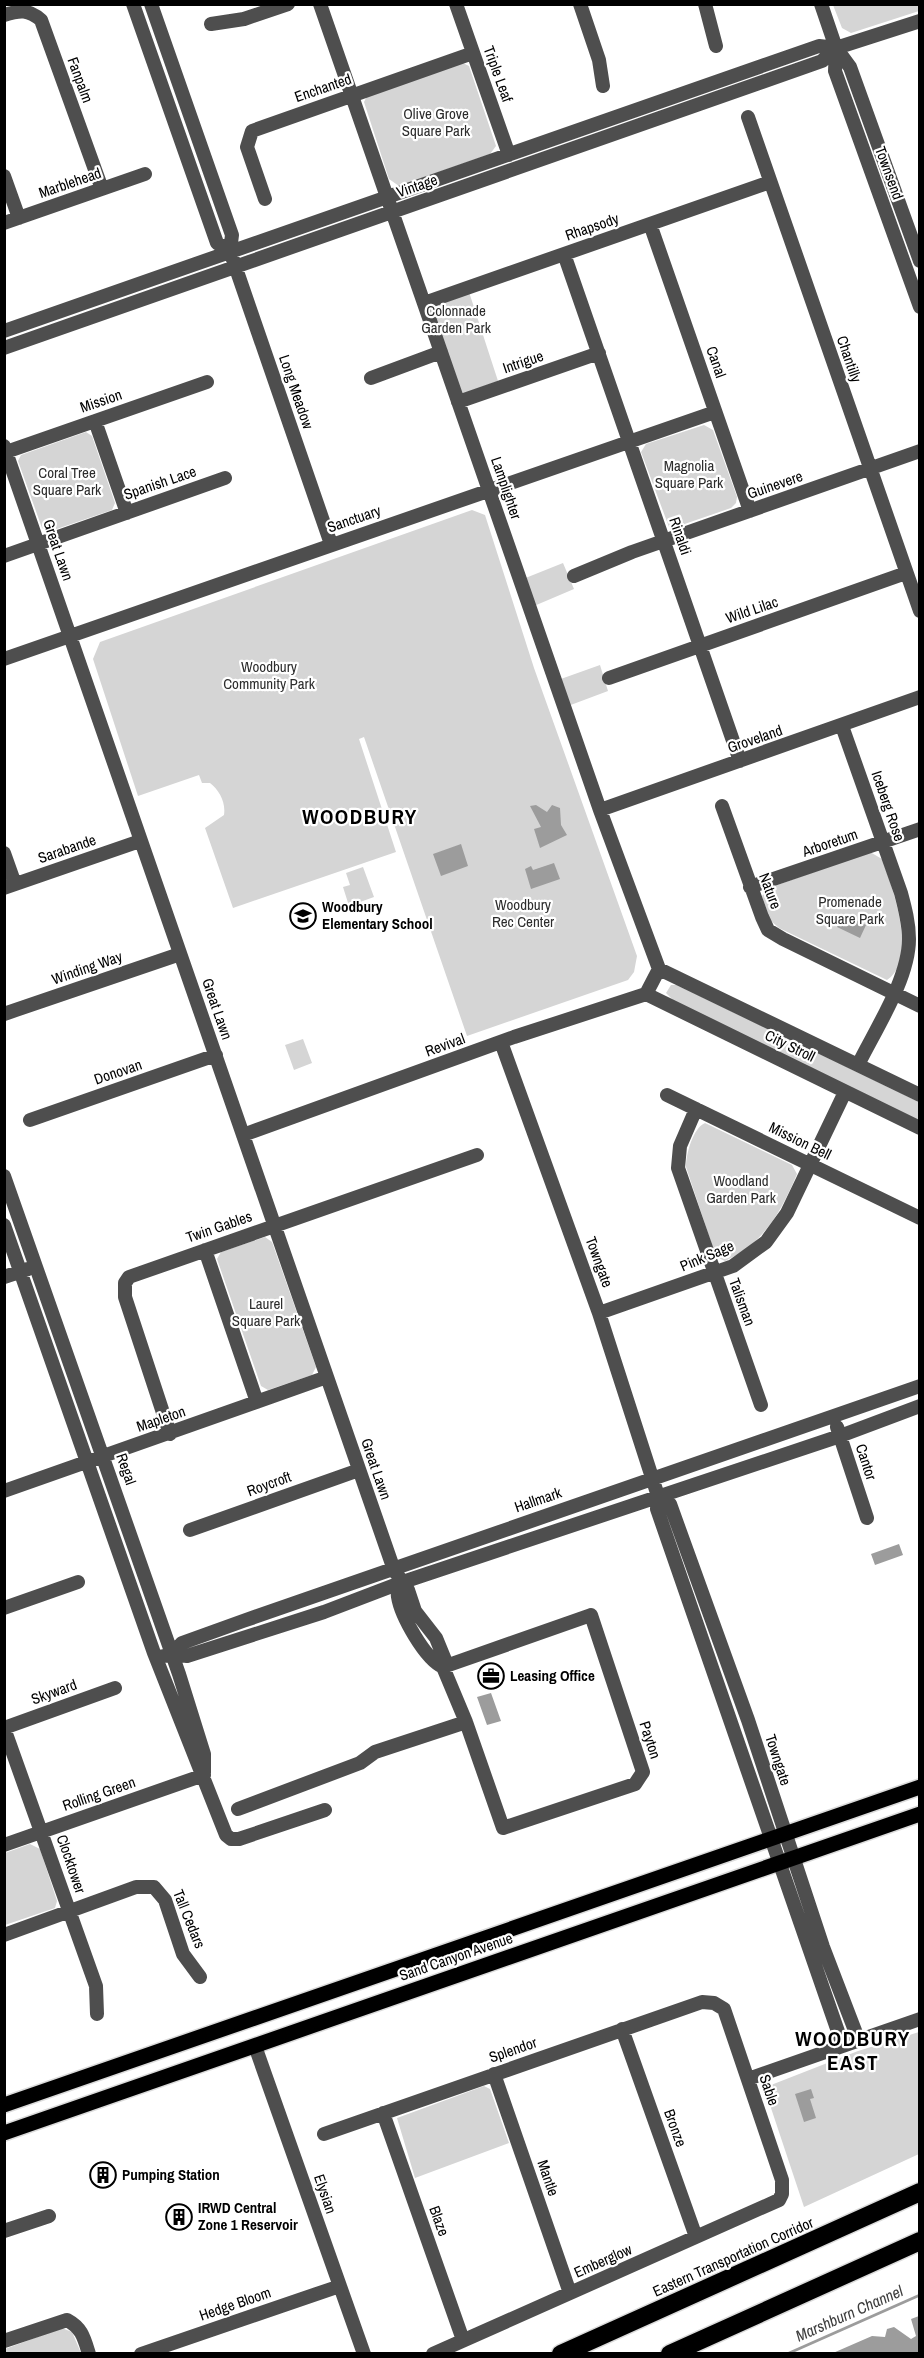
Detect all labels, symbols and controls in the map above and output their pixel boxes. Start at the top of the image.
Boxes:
street label: Triple Leaf [479,43,519,105]
street label: Fanpalm [63,54,98,106]
street label: Enchanted [292,68,354,107]
park label: Olive Grove Square Park [402,103,471,141]
street label: Townsend [870,143,909,202]
street label: Marblehead [36,162,104,203]
street label: Vintage [393,169,440,202]
street label: Rhapsody [562,207,622,245]
park label: Colonnade Garden Park [421,300,492,338]
street label: Chantilly [832,333,867,386]
street label: Canal [701,343,732,380]
street label: Intrigue [500,345,546,378]
street label: Long Meadow [274,352,319,432]
street label: Mission [77,384,125,417]
street label: Lamplighter [486,454,527,522]
park label: Magnolia Square Park [655,455,724,493]
street label: Spanish Lace [121,460,199,505]
park label: Coral Tree Square Park [33,462,102,500]
street label: Guinevere [744,465,806,504]
street label: Sanctuary [324,499,384,537]
street label: Rinaldi [664,514,697,558]
street label: Great Lawn [38,516,79,583]
street label: Wild Lilac [723,591,781,628]
park label: Woodbury Community Park [223,656,316,694]
street label: Groveland [725,719,785,758]
street label: Iceberg Rose [867,768,910,844]
district label: WOODBURY [302,802,418,831]
street label: Arboretum [798,823,860,862]
street label: Sarabande [35,829,99,868]
street label: Nature [754,870,787,912]
park label: Promenade Square Park [816,891,885,929]
park label: Woodbury Rec Center [492,894,554,932]
place label: Woodbury Elementary School [322,896,433,934]
school or university icon: Woodbury Elementary School [288,901,318,931]
street label: Winding Way [49,945,126,989]
street label: Great Lawn [197,975,238,1042]
street label: City Stroll [762,1024,819,1067]
street label: Revival [422,1028,468,1061]
street label: Donovan [91,1054,145,1089]
street label: Mission Bell [766,1116,835,1165]
park label: Woodland Garden Park [706,1170,777,1208]
street label: Twin Gables [183,1205,255,1248]
street label: Towngate [581,1233,618,1290]
street label: Pink Sage [677,1235,737,1276]
street label: Talisman [724,1275,761,1329]
park label: Laurel Square Park [232,1293,301,1331]
street label: Mapleton [133,1400,188,1437]
street label: Great Lawn [356,1435,397,1502]
street label: Cantor [851,1441,882,1483]
street label: Regal [111,1450,142,1487]
street label: Roycroft [244,1466,294,1501]
street label: Hallmark [511,1481,565,1517]
office icon: Leasing Office [476,1661,506,1691]
place label: Leasing Office [510,1665,595,1686]
street label: Skyward [28,1674,80,1709]
street label: Payton [635,1718,666,1761]
street label: Towngate [760,1732,797,1788]
street label: Rolling Green [60,1771,138,1816]
street label: Clocktower [52,1832,91,1896]
street label: Tall Cedars [168,1886,211,1951]
street label: Sand Canyon Avenue [396,1927,516,1986]
district label: WOODBURY EAST [795,2024,911,2077]
street label: Splendor [486,2032,540,2067]
street label: Sable [754,2072,785,2108]
street label: Bronze [659,2106,692,2150]
street label: Mantle [533,2157,564,2199]
building icon: Pumping Station [88,2160,118,2190]
place label: Pumping Station [122,2164,220,2185]
street label: Elysian [309,2171,342,2216]
place label: IRWD Central Zone 1 Reservoir [198,2197,298,2235]
building icon: IRWD Central Zone 1 Reservoir [164,2202,194,2232]
street label: Blaze [424,2203,455,2239]
street label: Eastern Transportation Corridor [649,2212,816,2301]
street label: Emberglow [570,2238,635,2283]
water label: Marshburn Channel [792,2279,907,2346]
street label: Hedge Bloom [196,2281,273,2326]

